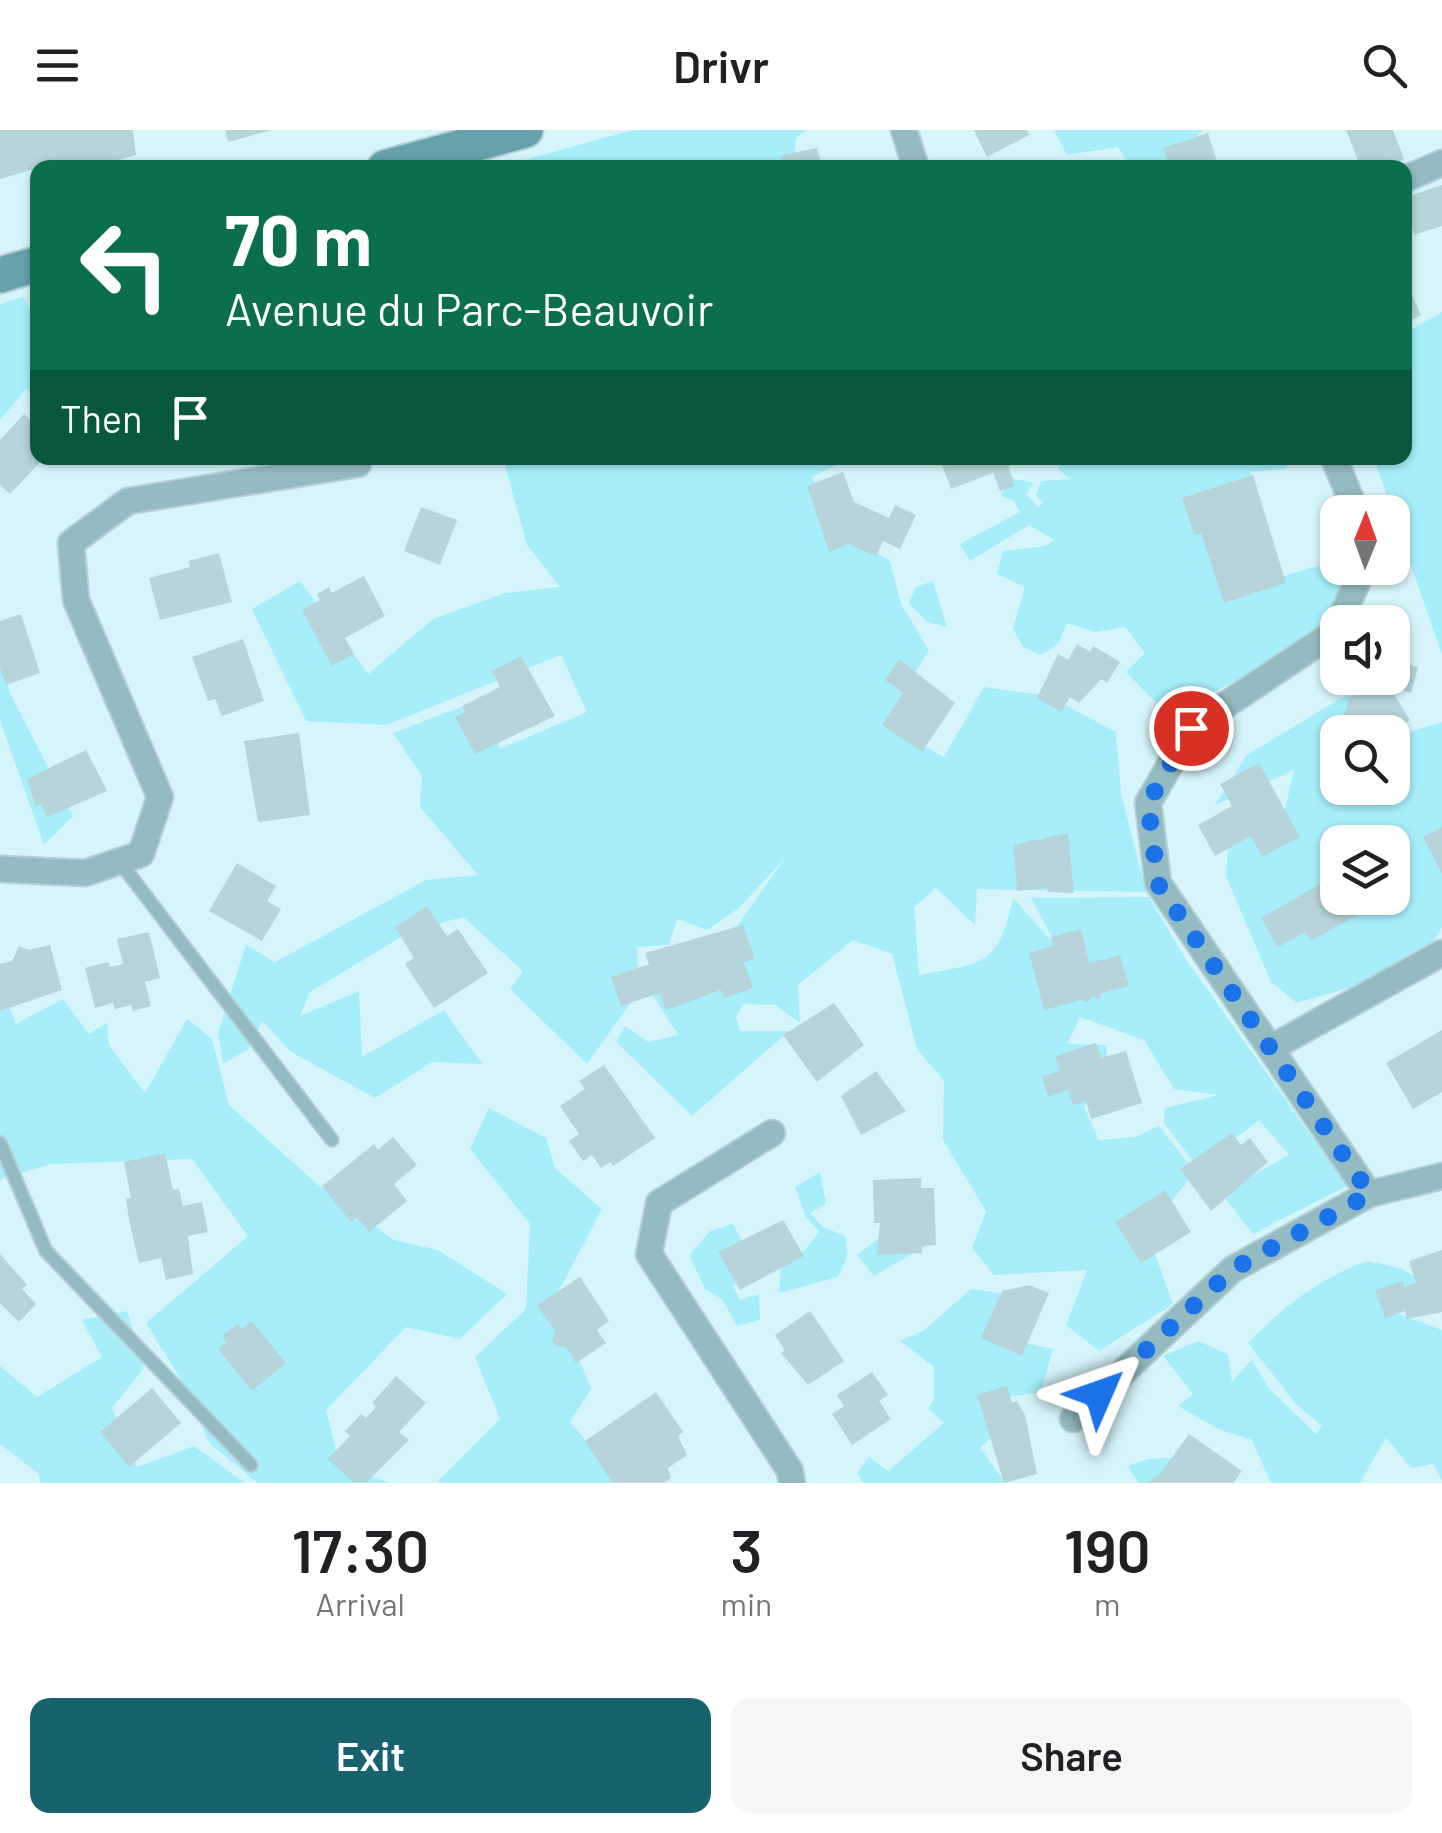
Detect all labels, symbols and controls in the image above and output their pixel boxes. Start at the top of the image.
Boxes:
icon: menu [30,38,85,93]
text: Drivr [673,38,769,92]
icon: search [1357,38,1412,93]
text: 70 m [225,196,372,280]
icon: left [60,200,190,330]
text: Avenue du Parc-Beauvoir [225,281,713,335]
icon: arrive [163,390,218,445]
text: Then [60,395,143,441]
north arrow [1320,495,1410,585]
map controls [1320,495,1410,915]
button: sound [1320,605,1410,695]
pin [1149,686,1234,771]
icon: arrive [1164,701,1219,756]
button: search [1320,715,1410,805]
button: layers [1320,825,1410,915]
position arrow [1047,1342,1151,1446]
text: 17:30 [291,1513,429,1585]
text: 3 [730,1513,762,1585]
text: 190 [1064,1513,1151,1585]
text: Arrival [316,1584,405,1622]
text: min [720,1584,772,1622]
text: m [1094,1584,1120,1622]
button: Exit [30,1698,711,1813]
button: Share [731,1698,1412,1813]

